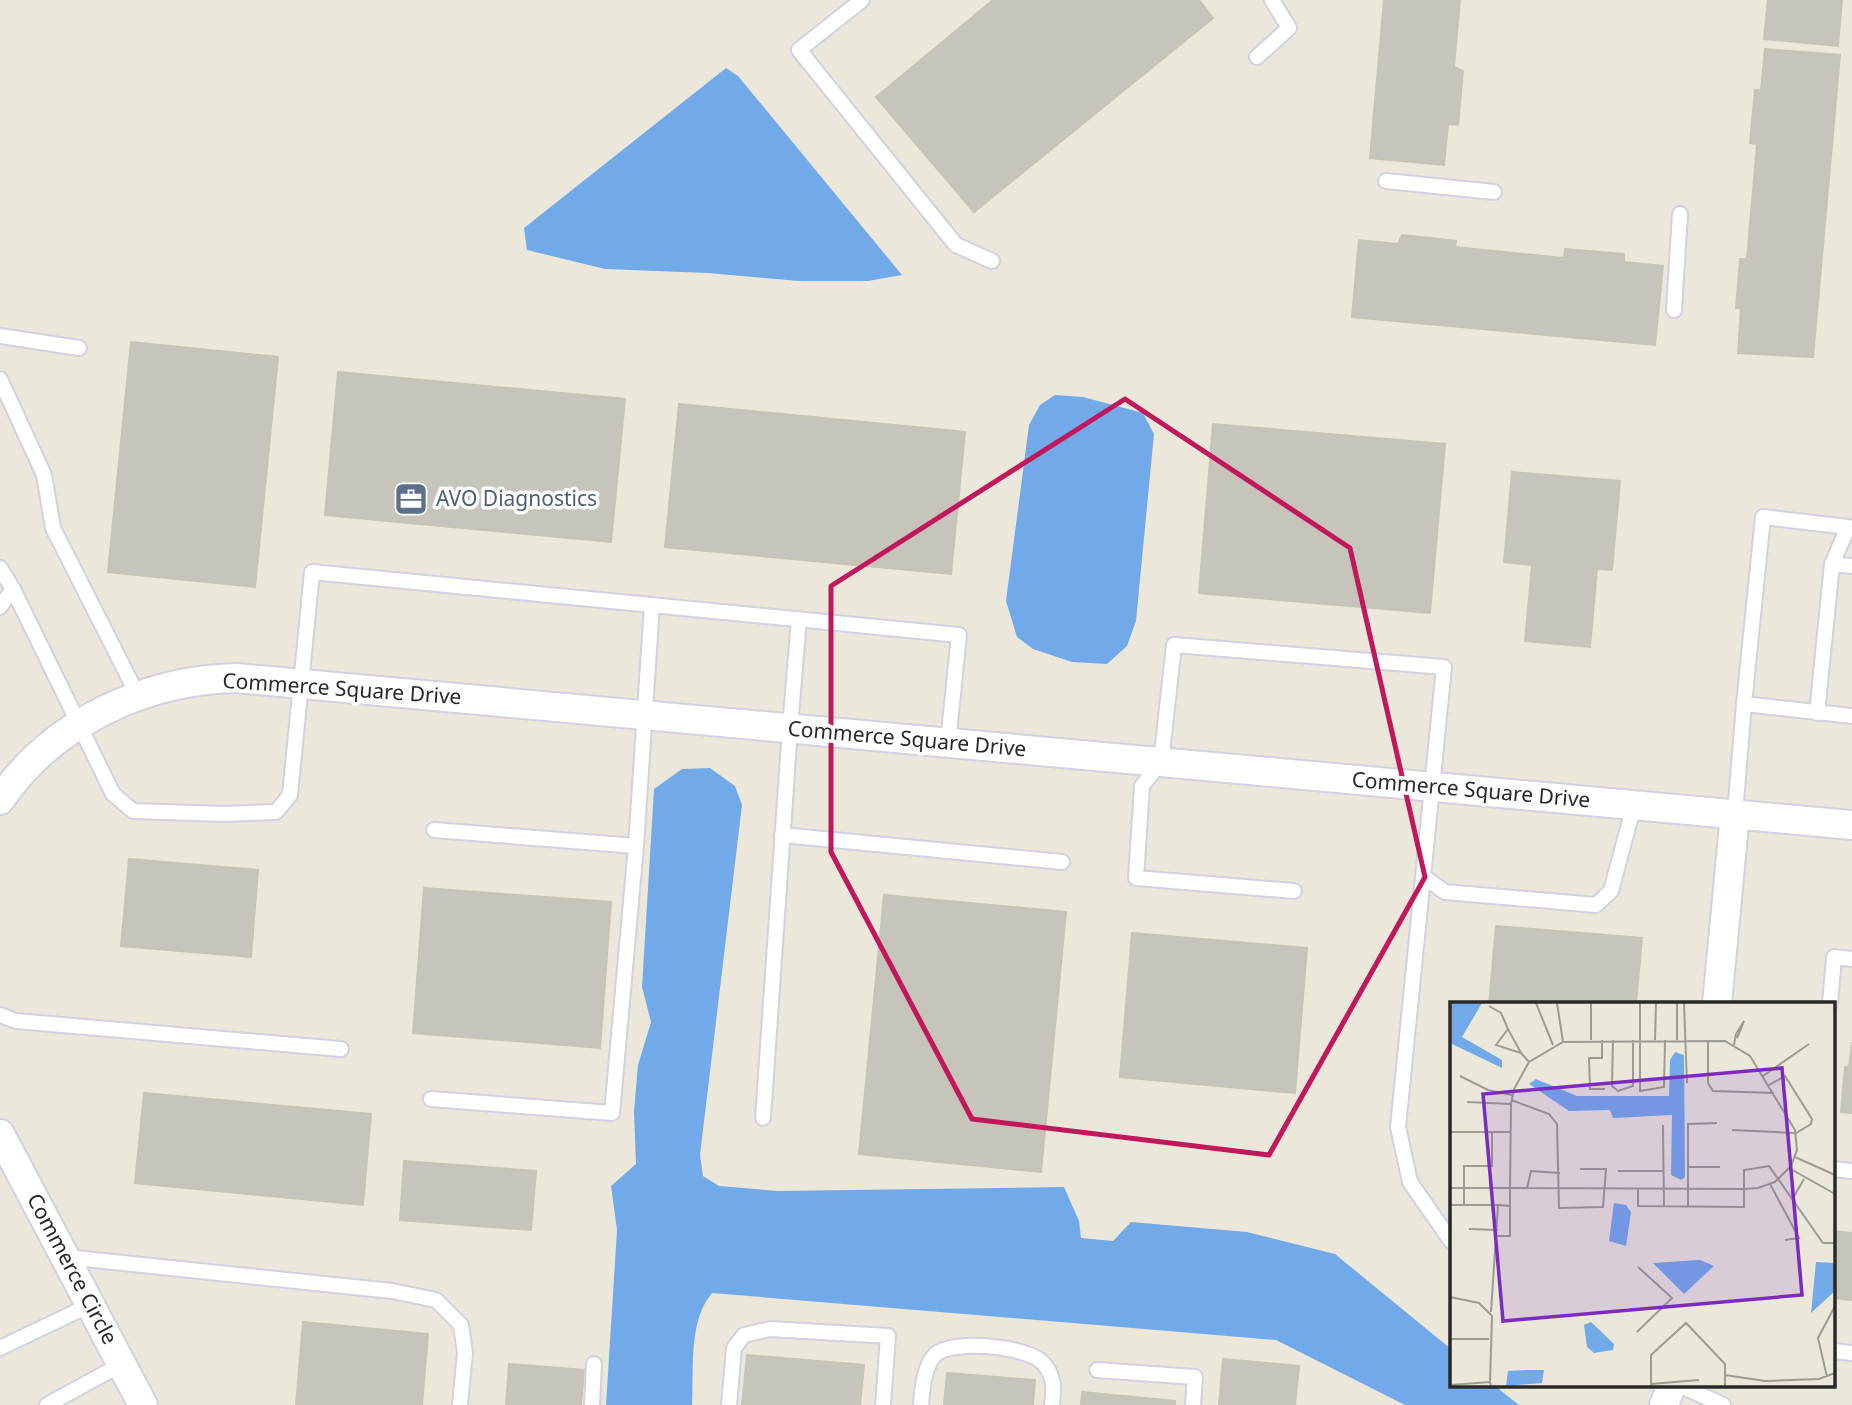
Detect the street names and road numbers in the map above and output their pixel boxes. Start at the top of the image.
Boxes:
street label: Commerce Square Drive [222,666,462,710]
street label: Commerce Square Drive [787,714,1028,762]
street label: Commerce Square Drive [1351,765,1592,813]
street label: Commerce Circle [21,1188,124,1349]

